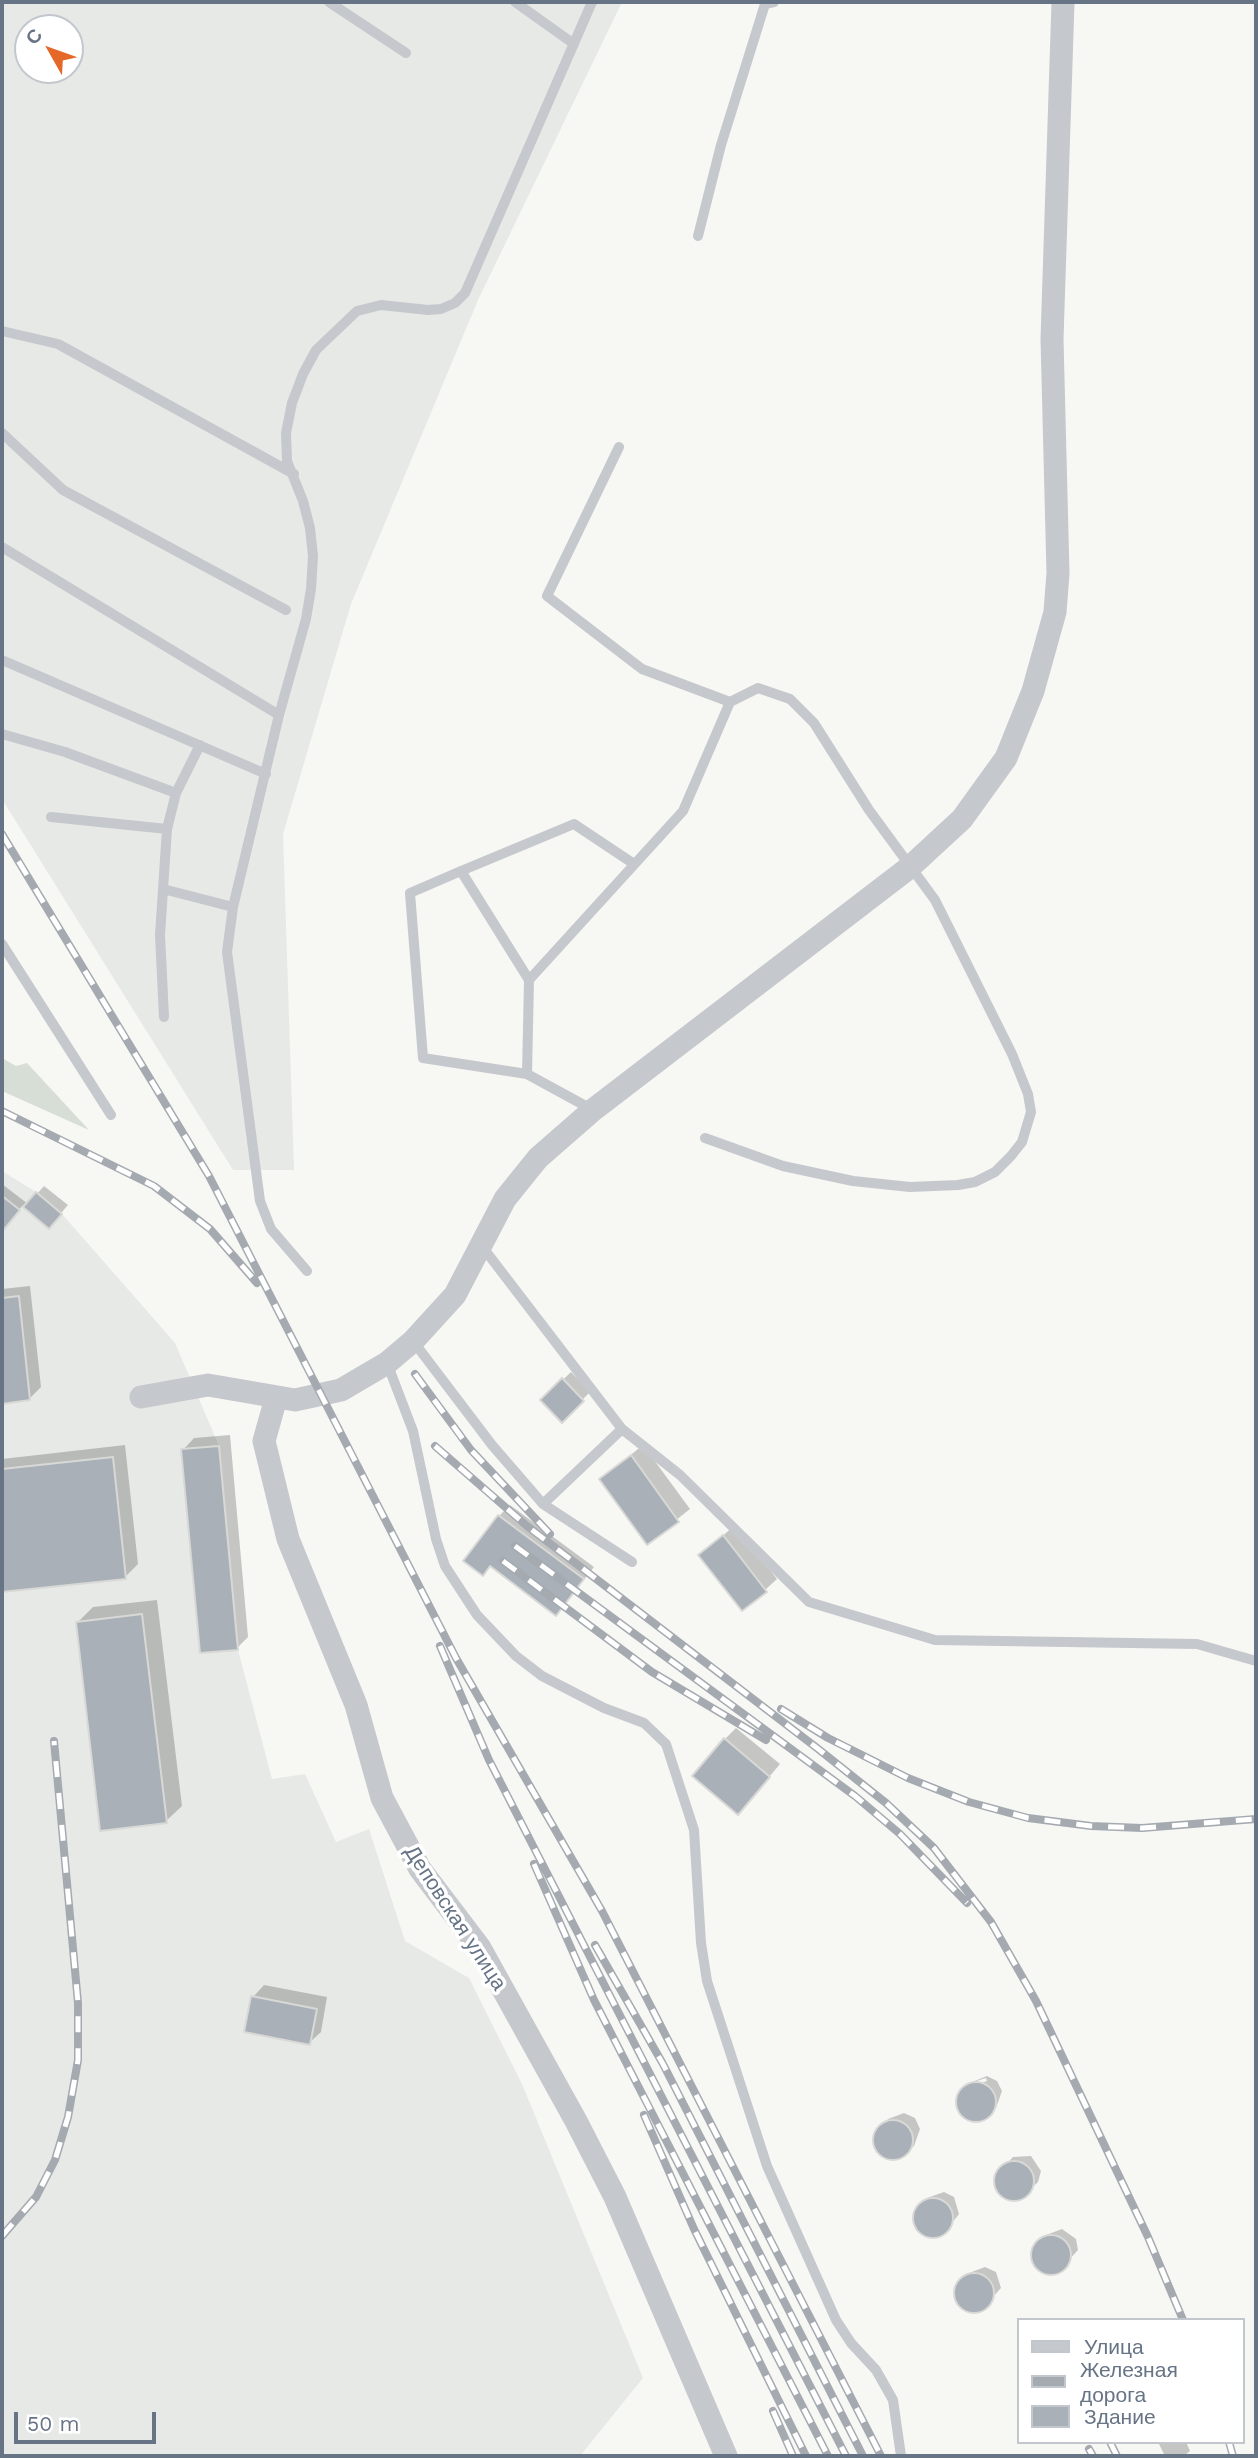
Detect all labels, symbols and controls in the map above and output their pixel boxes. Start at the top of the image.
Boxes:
north arrow [14,14,84,84]
text: С [21,24,47,49]
street label: Деповская улица [399,1841,511,1995]
legend [1016,2318,1244,2444]
text: Улица [1084,2334,1144,2359]
text: Железная дорога [1080,2357,1178,2407]
scale bar [18,2398,159,2442]
text: Здание [1084,2404,1156,2429]
text: 50 m [27,2411,79,2436]

